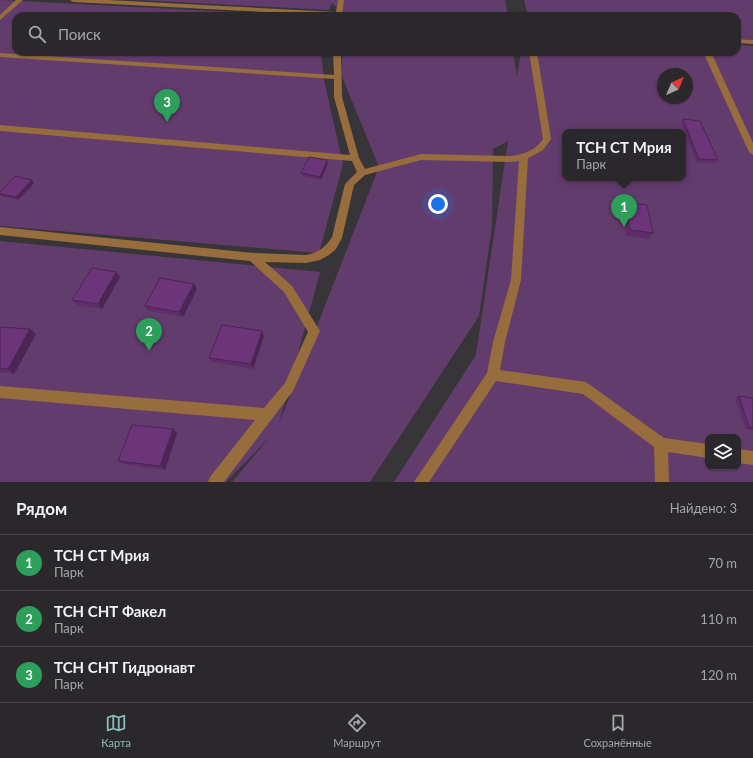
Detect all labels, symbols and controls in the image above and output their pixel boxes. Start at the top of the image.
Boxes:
search box [12,12,741,56]
icon: search [26,23,48,45]
text: Поиск [58,25,101,43]
north arrow [657,68,693,104]
pin: 3 [154,89,180,122]
popup [562,129,686,181]
text: ТСН СТ Мрия [576,138,672,156]
text: Парк [576,156,606,172]
your location [428,194,448,214]
pin: 1 [611,194,637,227]
pin: 2 [136,318,162,351]
map controls [705,434,741,470]
button: layers [705,434,741,470]
text: Рядом [16,498,67,519]
text: Найдено: 3 [670,500,737,516]
text: ТСН СТ Мрия [54,546,149,564]
text: 1 [25,555,33,571]
text: 70 m [708,555,737,571]
text: Парк [54,564,84,580]
text: ТСН СНТ Факел [54,602,166,620]
text: 2 [25,611,33,627]
text: 110 m [700,611,737,627]
text: Парк [54,620,84,636]
text: ТСН СНТ Гидронавт [54,658,195,676]
text: 3 [25,667,33,683]
text: 120 m [700,667,737,683]
text: Парк [54,676,84,692]
tab: Карта [101,712,131,749]
tab: Маршрут [333,712,381,749]
tab: Сохранённые [583,712,652,749]

